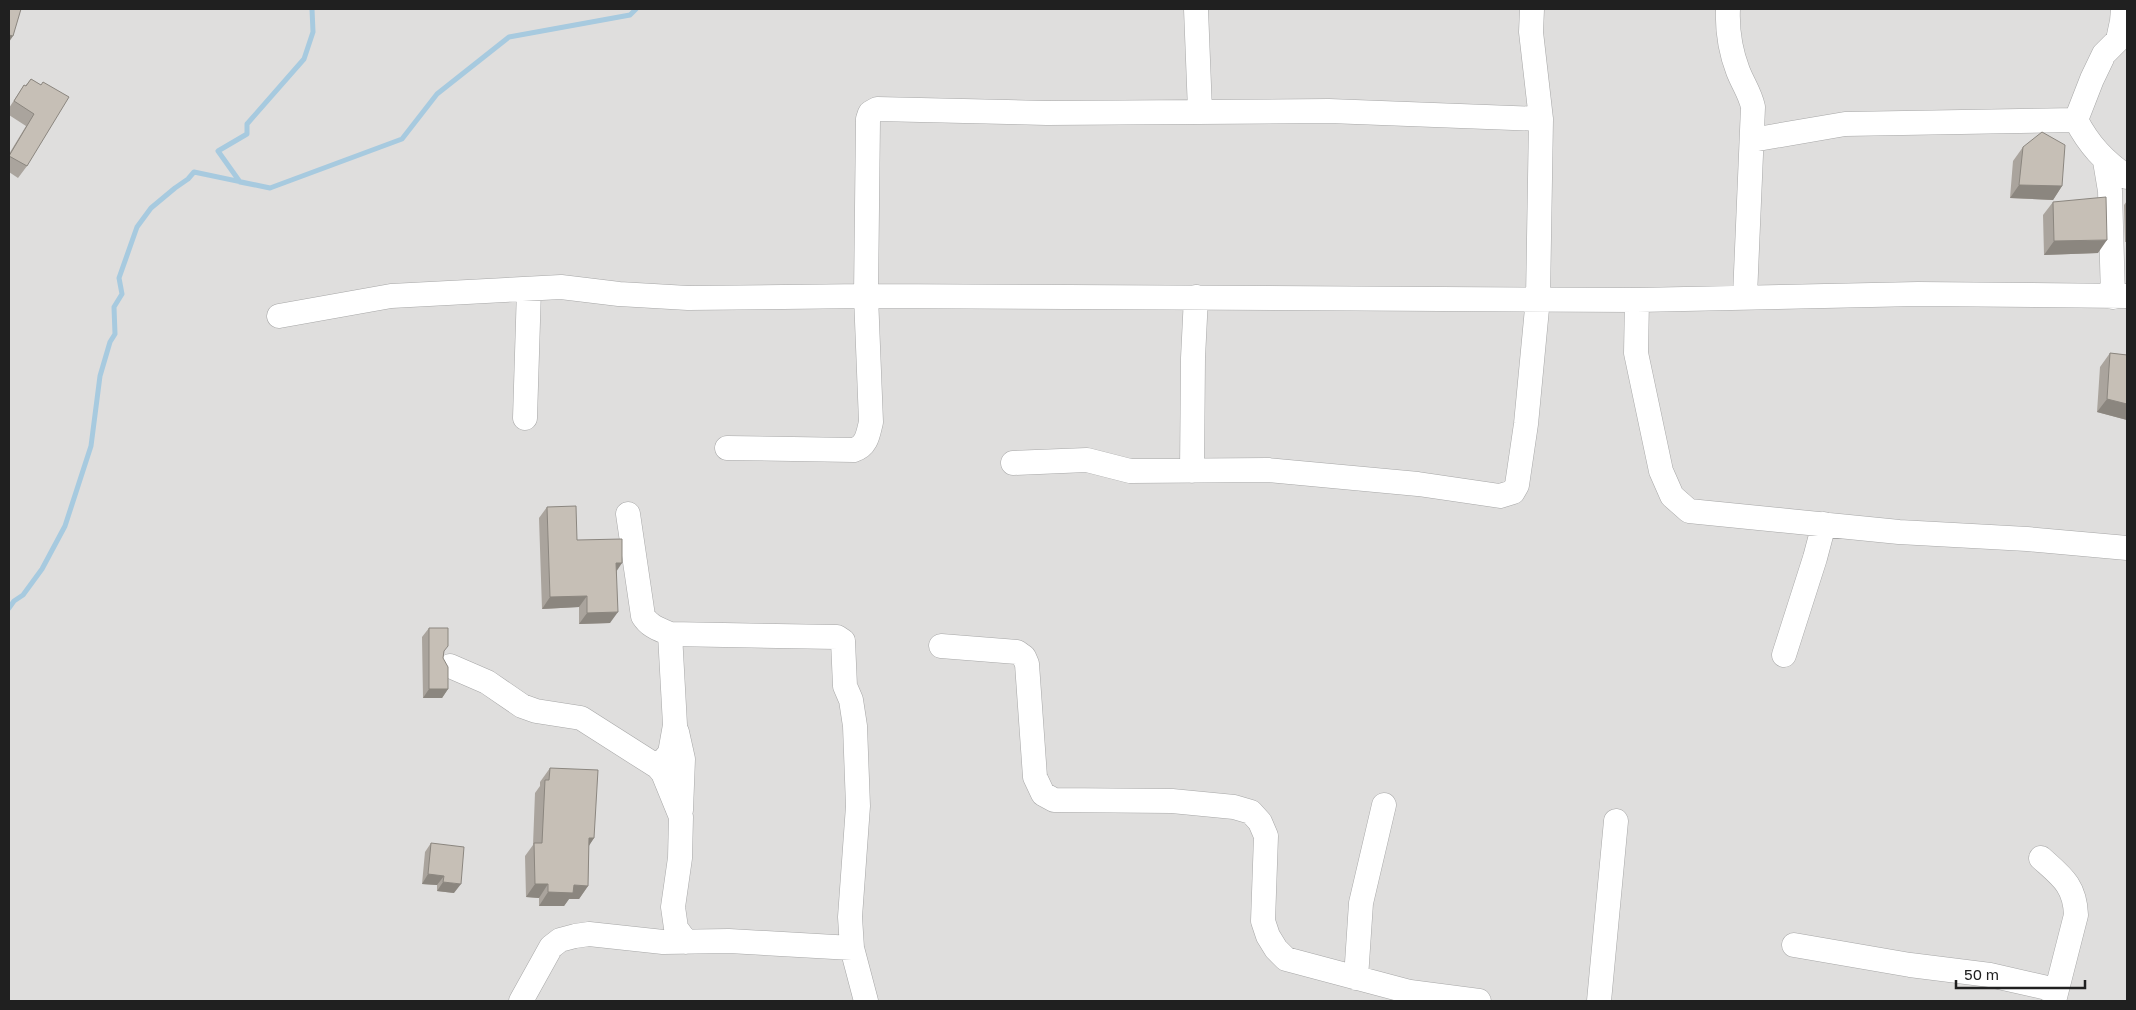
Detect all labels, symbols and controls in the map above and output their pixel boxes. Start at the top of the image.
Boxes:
scale bar [1956,958,2085,990]
text: 50 m [1964,965,1999,983]

